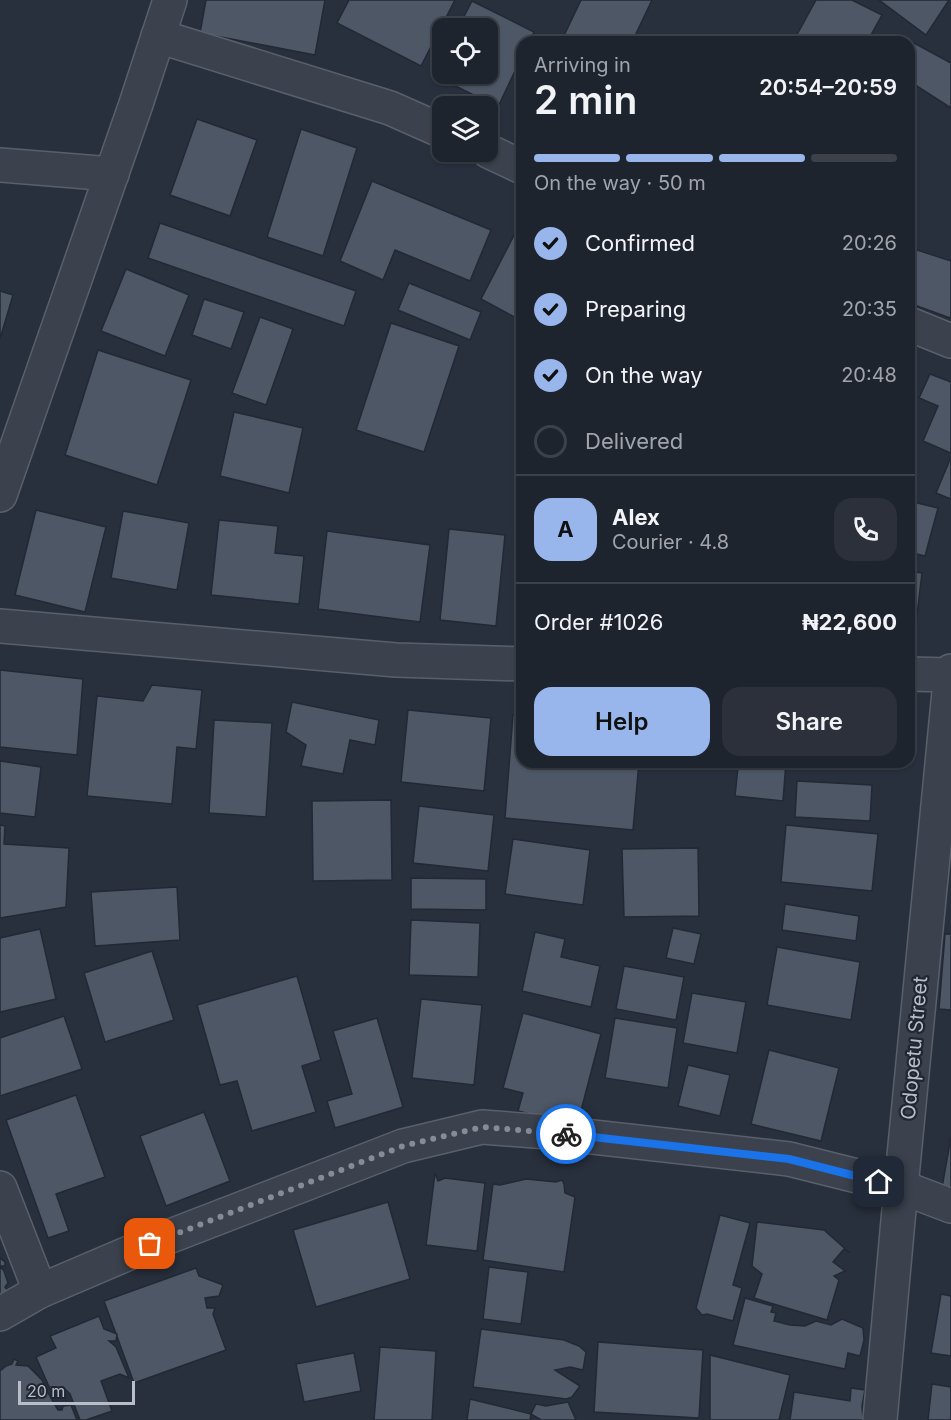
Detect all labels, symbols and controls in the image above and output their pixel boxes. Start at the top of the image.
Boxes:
map controls [432,18,498,162]
button: locate [432,18,498,84]
text: Arriving in [534,53,631,77]
text: 20:54–20:59 [759,74,897,100]
text: 2 min [534,76,637,123]
button: layers [432,96,498,162]
text: On the way · 50 m [534,171,706,195]
icon: check [534,227,567,260]
text: Confirmed [585,230,695,256]
text: 20:26 [842,231,897,255]
icon: check [534,293,567,326]
text: Preparing [585,296,686,322]
text: 20:35 [842,297,897,321]
icon: check [534,359,567,392]
text: On the way [585,362,703,388]
text: 20:48 [841,363,897,387]
text: Delivered [585,428,683,454]
button: phone [834,498,897,561]
text: Alex [612,504,660,530]
text: A [557,516,574,542]
text: Courier · 4.8 [612,530,729,554]
text: Order #1026 [534,609,663,635]
text: ₦22,600 [802,609,897,635]
button: Help [534,687,710,756]
button: Share [722,687,897,756]
street label: Odopetu Street [896,975,932,1121]
courier [536,1104,596,1164]
icon: bike [550,1118,583,1151]
pin [853,1156,904,1207]
icon: home [862,1165,895,1198]
pin [124,1218,175,1269]
icon: bag [133,1227,166,1260]
scale bar [18,1378,135,1406]
text: 20 m [27,1381,65,1401]

